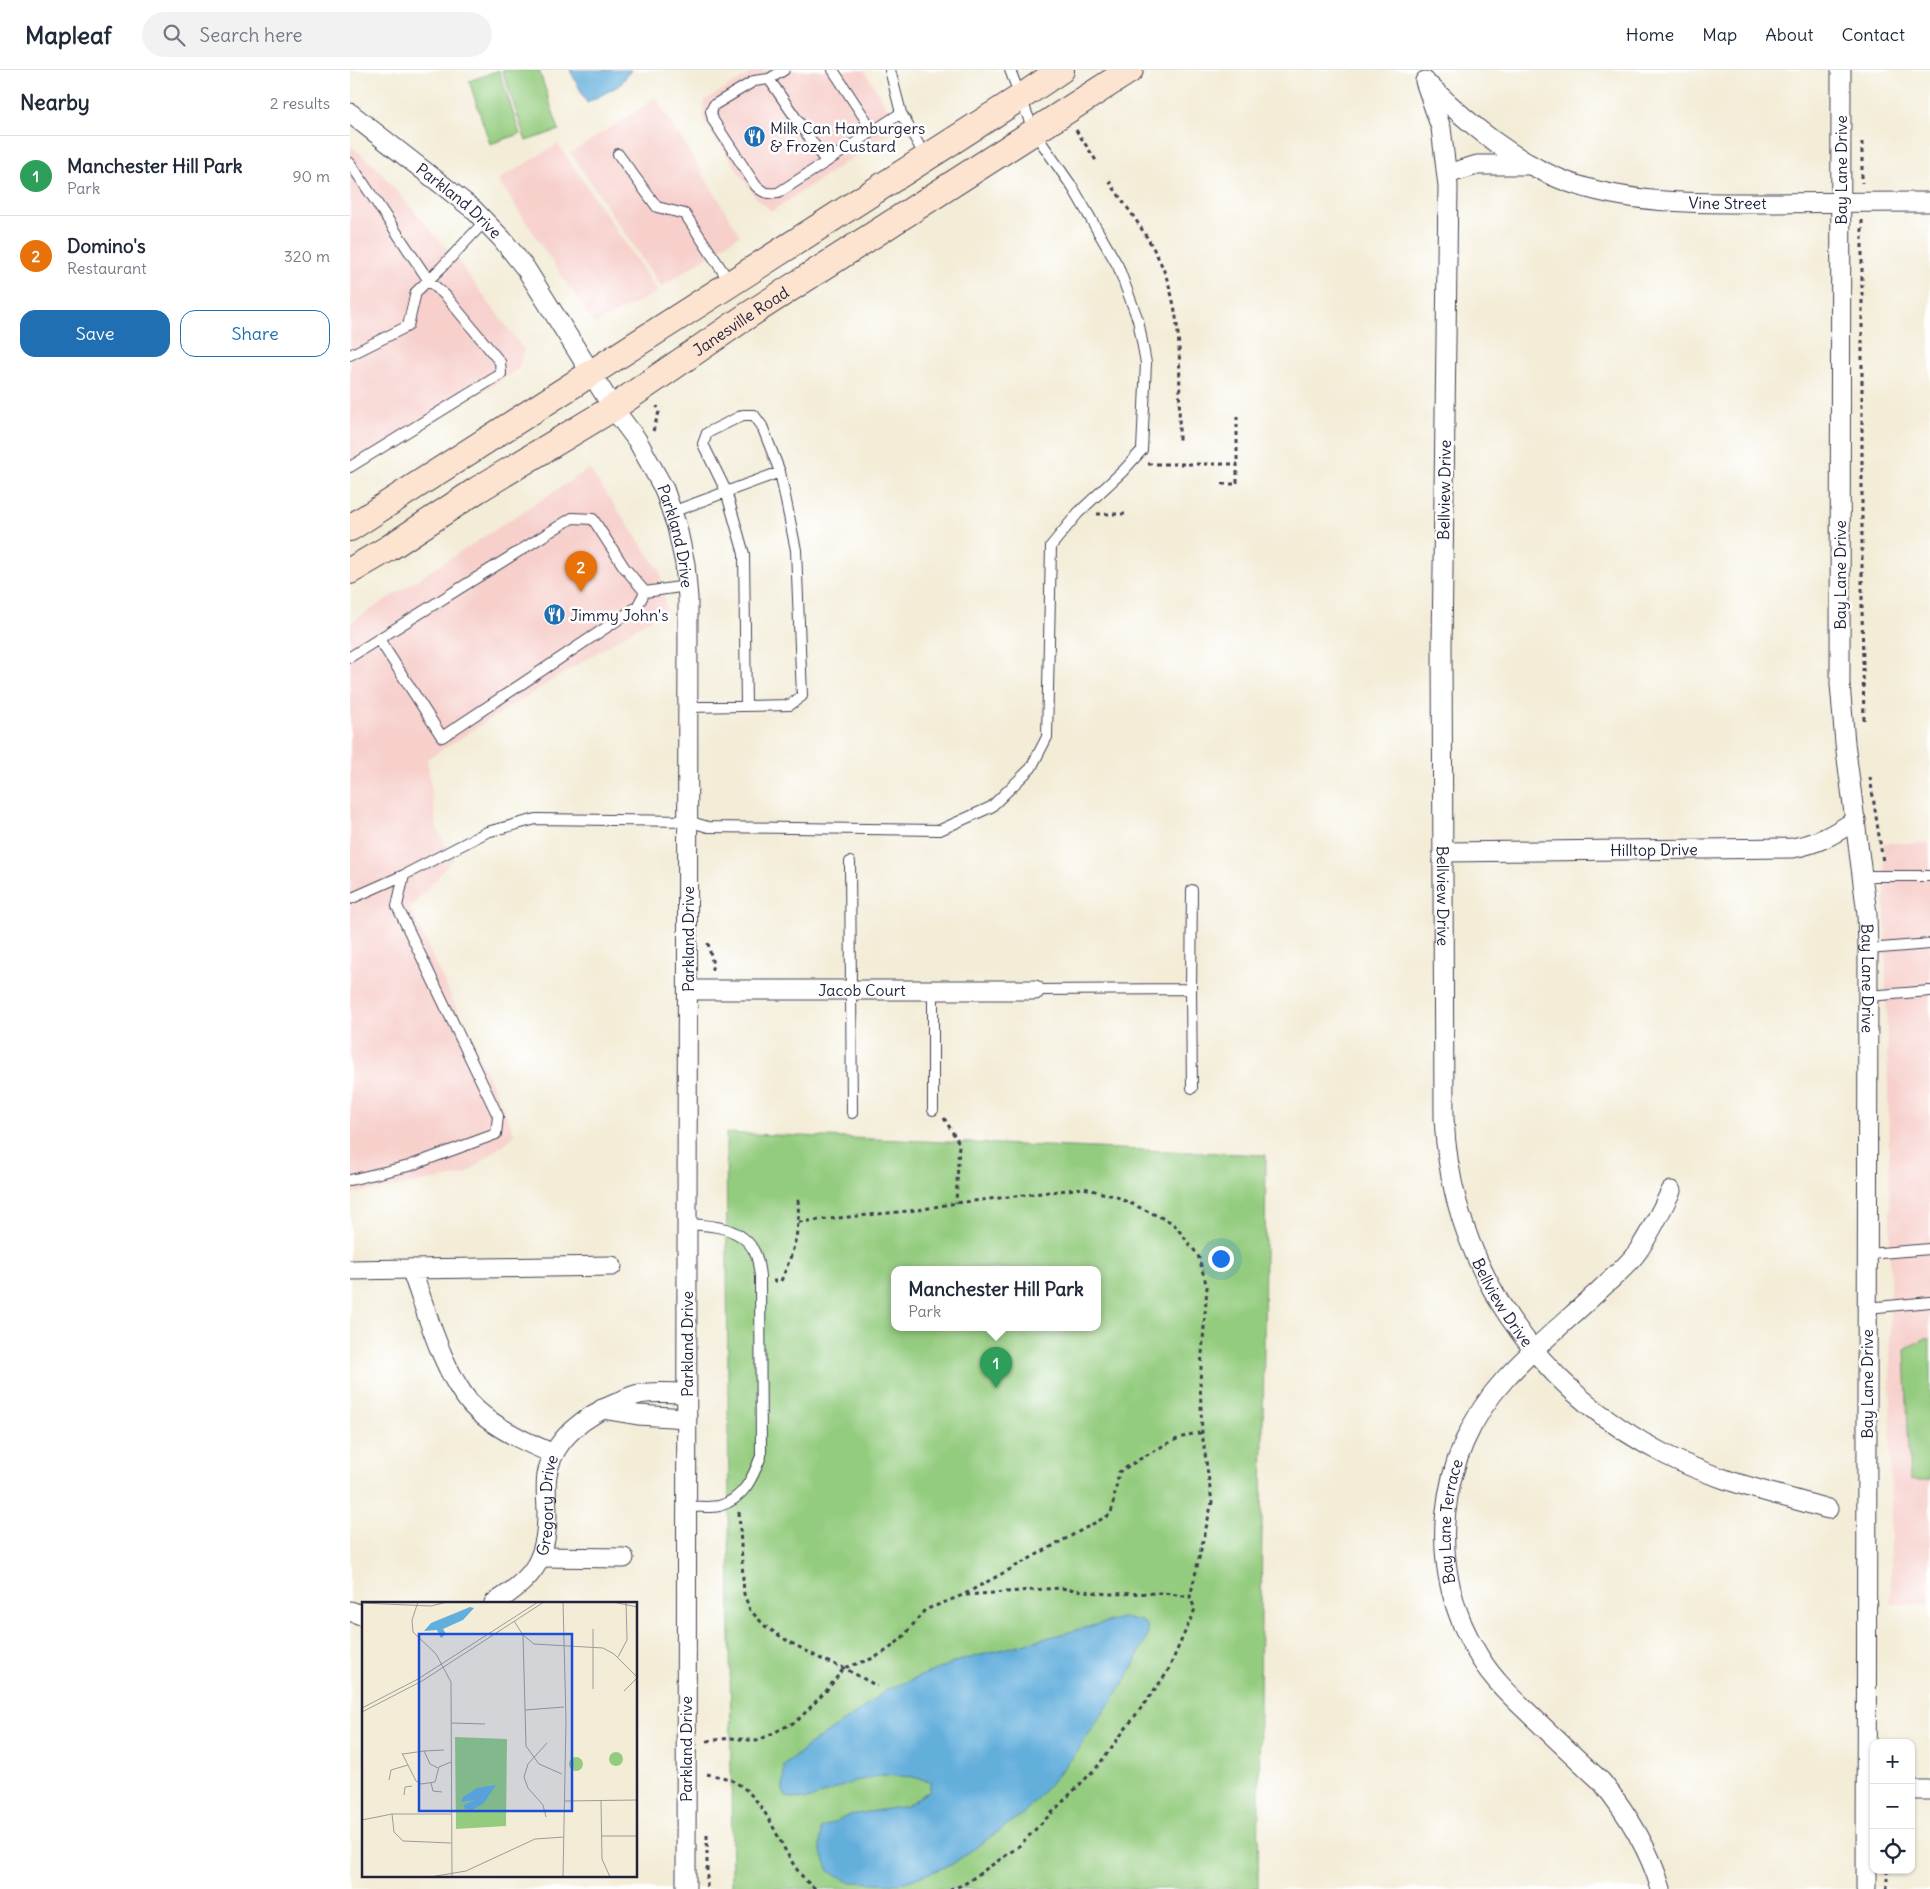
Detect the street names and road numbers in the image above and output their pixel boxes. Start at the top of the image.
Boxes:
street label: Bay Lane Drive [1831,115,1851,225]
street label: Parkland Drive [412,159,506,243]
street label: Vine Street [1688,192,1767,213]
street label: Janesville Road [689,282,792,360]
street label: Bellview Drive [1433,440,1455,540]
street label: Parkland Drive [653,482,697,589]
street label: Bay Lane Drive [1830,520,1850,630]
street label: Hilltop Drive [1610,839,1698,860]
street label: Bellview Drive [1433,846,1453,946]
street label: Parkland Drive [678,886,698,992]
street label: Bay Lane Drive [1857,923,1878,1033]
street label: Jacob Court [818,980,906,1000]
street label: Bellview Drive [1468,1255,1537,1351]
street label: Parkland Drive [677,1291,697,1397]
street label: Bay Lane Drive [1857,1329,1877,1439]
street label: Gregory Drive [531,1451,562,1558]
street label: Bay Lane Terrace [1435,1456,1467,1586]
street label: Parkland Drive [676,1696,696,1802]

